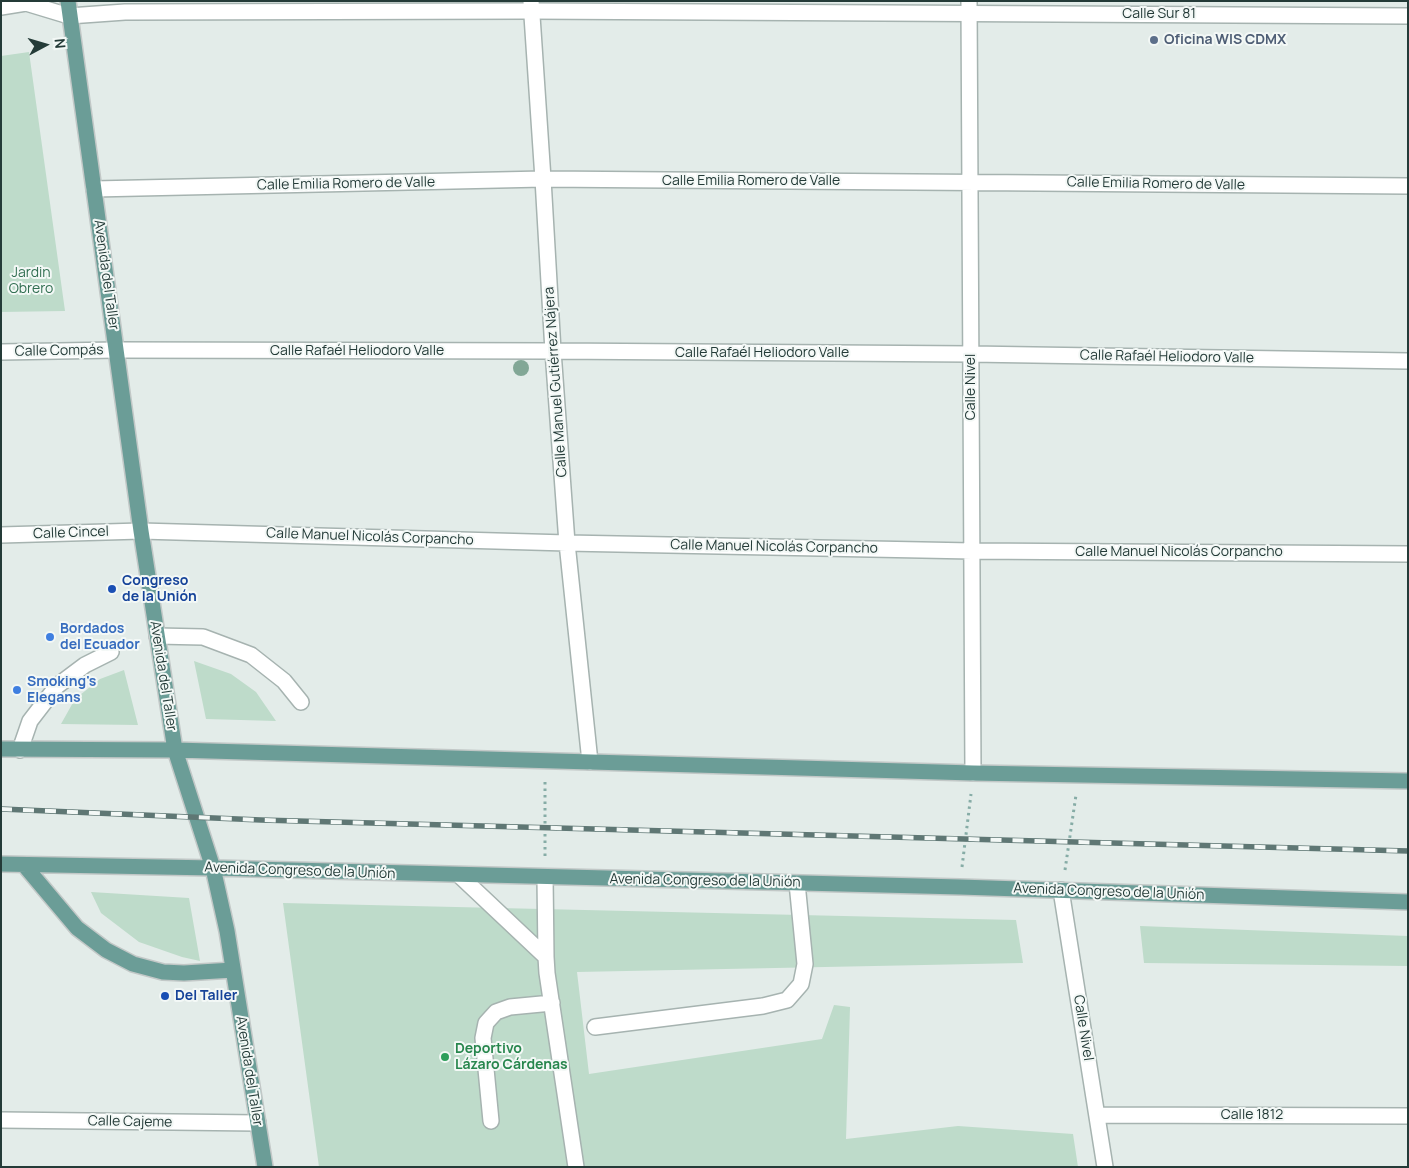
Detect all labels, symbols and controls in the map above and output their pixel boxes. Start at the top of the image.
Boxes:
street label: Calle Sur 81 [1122,6,1196,22]
north arrow [20,20,70,70]
place label: Oficina WIS CDMX [1164,32,1286,48]
marker: Oficina WIS CDMX [1148,34,1160,46]
text: N [50,37,70,49]
street label: Calle Emilia Romero de Valle [662,173,840,189]
street label: Calle Emilia Romero de Valle [257,174,435,194]
street label: Calle Emilia Romero de Valle [1067,174,1245,194]
street label: Avenida del Taller [90,219,122,331]
park label: Jardin Obrero [9,265,53,298]
street label: Calle Manuel Gutiérrez Nájera [541,286,571,478]
street label: Calle Compás [14,342,104,360]
street label: Calle Rafaél Heliodoro Valle [270,343,444,359]
street label: Calle Rafaél Heliodoro Valle [675,345,849,361]
street label: Calle Rafaél Heliodoro Valle [1080,347,1254,367]
street label: Calle Nivel [963,354,979,420]
street label: Calle Cincel [33,523,109,543]
street label: Calle Manuel Nicolás Corpancho [266,525,474,549]
street label: Calle Manuel Nicolás Corpancho [670,537,878,557]
street label: Calle Manuel Nicolás Corpancho [1075,544,1283,560]
place label: Congreso de la Unión [122,573,197,606]
marker: Congreso de la Unión [106,583,118,595]
street label: Avenida del Taller [146,620,180,732]
place label: Bordados del Ecuador [60,621,140,654]
marker: Bordados del Ecuador [44,631,56,643]
place label: Smoking's Elegans [27,674,96,706]
marker: Smoking's Elegans [11,684,23,696]
street label: Avenida Congreso de la Unión [204,859,396,883]
street label: Avenida Congreso de la Unión [609,871,801,891]
street label: Avenida Congreso de la Unión [1013,880,1205,904]
place label: Del Taller [175,988,237,1004]
marker: Del Taller [159,990,171,1002]
street label: Calle Nivel [1070,994,1096,1062]
street label: Avenida del Taller [232,1015,266,1127]
place label: Deportivo Lázaro Cárdenas [455,1041,568,1074]
marker: Deportivo Lázaro Cárdenas [439,1051,451,1063]
street label: Calle 1812 [1221,1107,1283,1123]
street label: Calle Cajeme [88,1113,172,1131]

